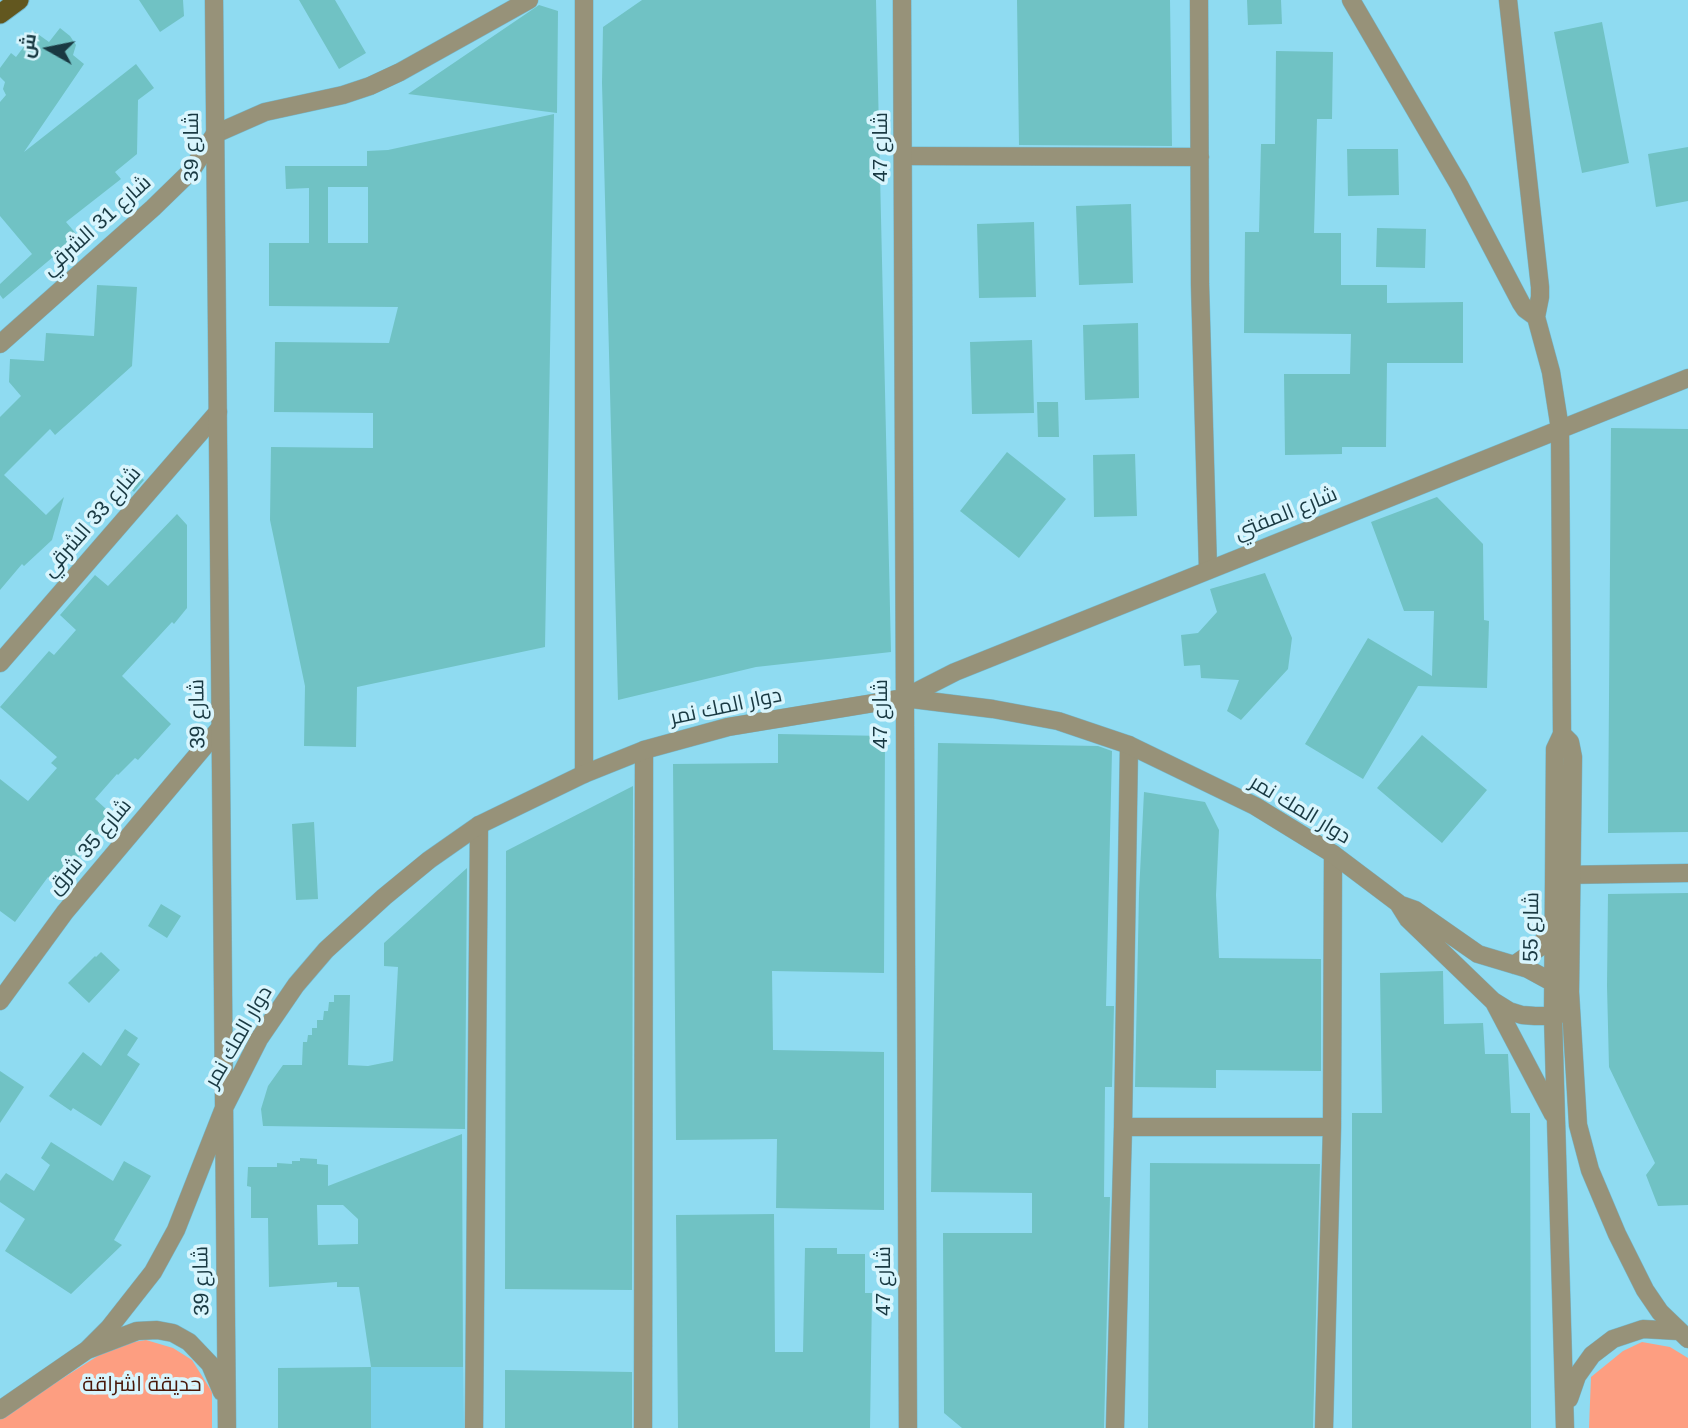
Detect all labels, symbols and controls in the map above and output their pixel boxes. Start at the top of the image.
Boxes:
north arrow [14,14,84,84]
text: ش [15,32,40,59]
street label: شارع 39 [179,112,205,182]
street label: شارع 47 [868,112,894,182]
street label: شارع 31 الشرقي [37,170,157,282]
street label: شارع 33 الشرقي [37,462,147,582]
street label: شارع المفتي [1231,482,1341,546]
street label: شارع 39 [185,679,211,749]
street label: شارع 47 [868,679,894,749]
street label: دوار المك نمر [668,683,784,731]
street label: دوار المك نمر [1245,770,1355,850]
street label: شارع 35 شرق [43,794,137,900]
street label: شارع 55 [1519,892,1545,962]
street label: دوار المك نمر [200,982,278,1092]
street label: شارع 39 [189,1246,215,1316]
street label: شارع 47 [871,1246,897,1316]
park label: حديقة اشراقة [82,1372,202,1398]

